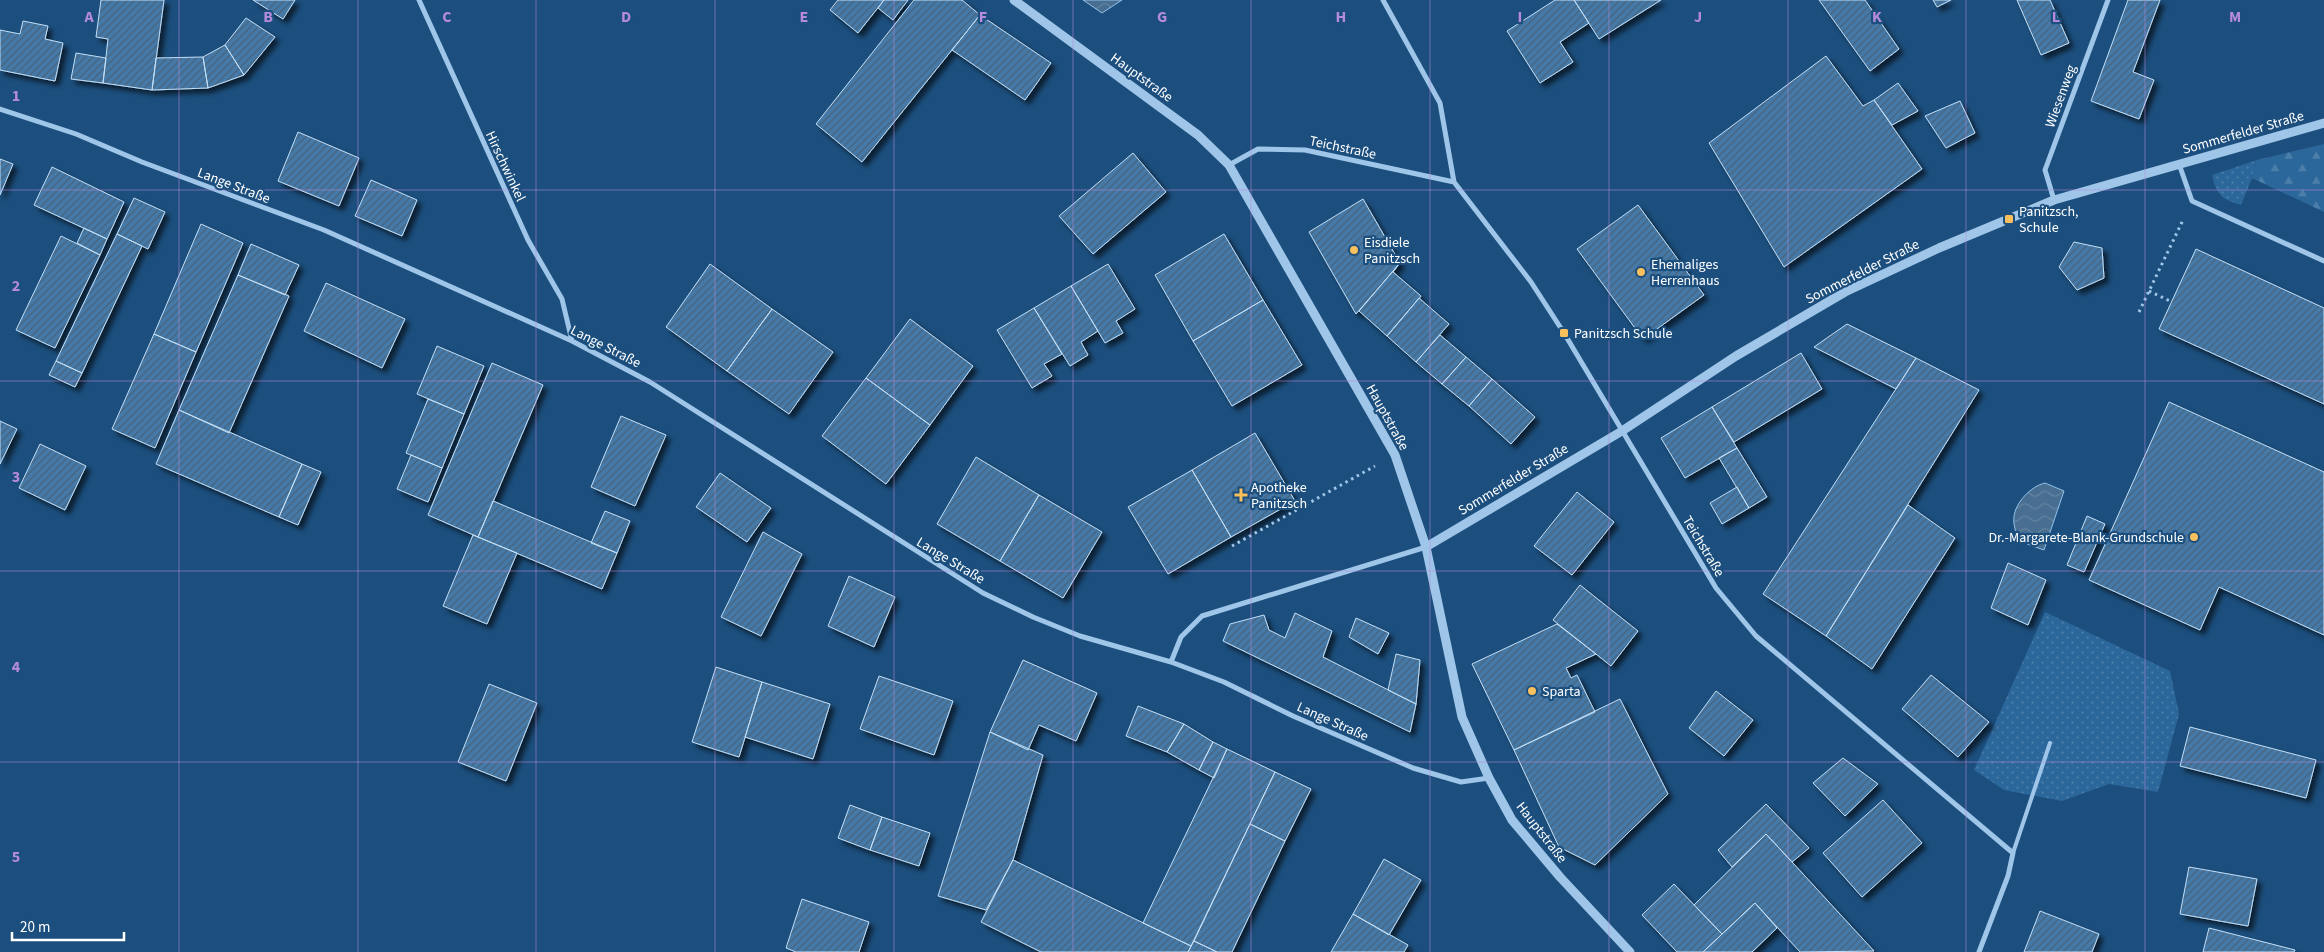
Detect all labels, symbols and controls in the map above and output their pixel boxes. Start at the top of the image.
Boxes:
text: A [83,6,94,28]
text: B [263,6,273,28]
text: C [442,6,452,28]
text: D [621,6,631,28]
text: E [800,6,808,28]
text: F [979,6,987,28]
text: G [1157,6,1167,28]
text: H [1336,6,1346,28]
text: I [1518,6,1522,28]
text: J [1694,6,1702,28]
text: K [1872,6,1882,28]
text: L [2052,6,2060,28]
text: M [2229,6,2241,28]
street label: Hauptstraße [1106,48,1177,107]
street label: Wiesenweg [2040,62,2082,131]
text: 1 [12,85,20,107]
street label: Sommerfelder Straße [2180,106,2306,160]
street label: Hirschwinkel [480,128,530,205]
street label: Teichstraße [1308,131,1378,165]
street label: Lange Straße [194,163,273,209]
place label: Panitzsch, Schule [2019,202,2079,238]
marker: Panitzsch, Schule [2003,213,2015,225]
place label: Eisdiele Panitzsch [1364,233,1420,269]
street label: Sommerfelder Straße [1802,234,1923,309]
marker: Eisdiele Panitzsch [1348,244,1360,256]
place label: Ehemaliges Herrenhaus [1651,255,1720,291]
marker: Ehemaliges Herrenhaus [1635,266,1647,278]
text: 2 [12,275,20,297]
street label: Lange Straße [567,321,644,373]
place label: Panitzsch Schule [1574,324,1672,344]
marker: Panitzsch Schule [1558,327,1570,339]
street label: Hauptstraße [1361,381,1414,454]
street label: Sommerfelder Straße [1455,439,1572,521]
text: 3 [12,466,20,488]
place label: Apotheke Panitzsch [1251,478,1307,514]
marker: Apotheke Panitzsch [1235,489,1247,501]
street label: Teichstraße [1677,512,1729,581]
place label: Dr.-Margarete-Blank-Grundschule [1988,528,2184,548]
marker: Dr.-Margarete-Blank-Grundschule [2188,531,2200,543]
street label: Lange Straße [913,533,989,589]
text: 4 [12,656,21,678]
place label: Sparta [1542,682,1580,702]
marker: Sparta [1526,685,1538,697]
street label: Lange Straße [1294,697,1372,747]
street label: Hauptstraße [1511,798,1572,868]
text: 5 [12,846,20,868]
scale bar [12,910,125,942]
text: 20 m [20,917,50,938]

